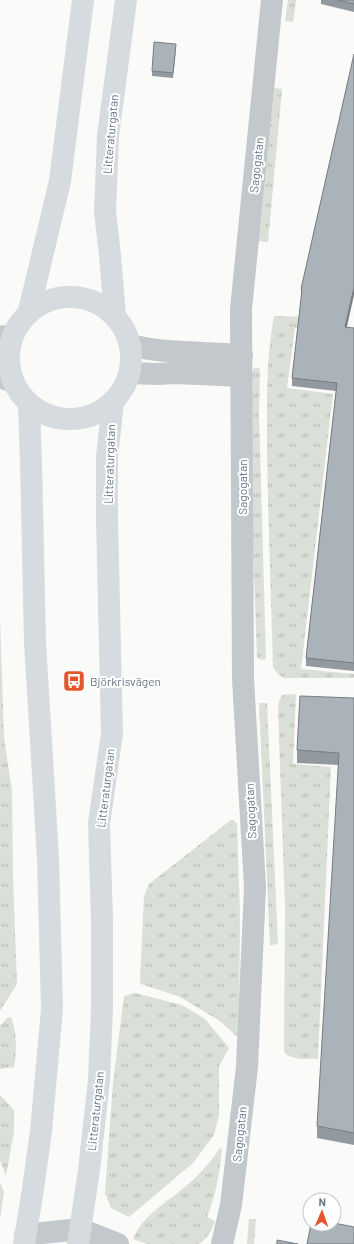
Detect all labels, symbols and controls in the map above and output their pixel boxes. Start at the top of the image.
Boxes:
street label: Litteraturgatan [100,94,120,174]
street label: Sagogatan [246,137,266,193]
street label: Litteraturgatan [101,424,117,504]
street label: Sagogatan [235,459,249,515]
bus stop icon: Björkrisvägen [61,668,87,694]
place label: Björkrisvägen [90,674,161,688]
street label: Litteraturgatan [93,748,117,828]
street label: Sagogatan [242,783,258,839]
street label: Litteraturgatan [84,1071,106,1151]
street label: Sagogatan [229,1106,249,1162]
north arrow [302,1192,342,1232]
text: N [318,1195,326,1208]

